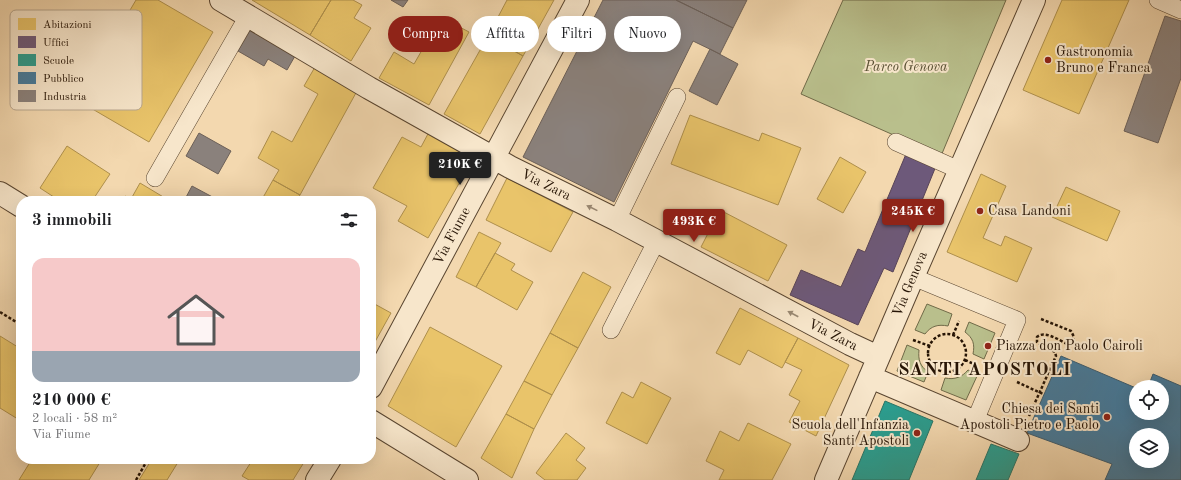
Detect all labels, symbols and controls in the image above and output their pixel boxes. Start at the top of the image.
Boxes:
legend [10,10,142,110]
chip: Compra [388,16,463,52]
chip: Affitta [471,16,539,52]
chip: Filtri [547,16,606,52]
chip: Nuovo [614,16,681,52]
text: Abitazioni [43,20,91,31]
text: Uffici [43,38,69,49]
place label: Gastronomia Bruno e Franca [1056,45,1150,75]
marker: Gastronomia Bruno e Franca [1043,55,1053,65]
text: Scuole [43,56,74,67]
park label: Parco Genova [864,60,948,74]
text: Pubblico [43,74,84,85]
text: Industria [43,92,87,103]
pin: 210K € [427,152,493,186]
text: 210K € [438,158,482,171]
street label: Via Zara [519,167,573,203]
pin: 245K € [880,199,946,233]
place label: Casa Landoni [988,204,1071,218]
street label: Via Fiume [431,205,473,267]
one-way arrow [586,205,597,211]
text: 245K € [891,205,935,218]
marker: Casa Landoni [975,206,985,216]
icon: filters [338,209,360,231]
pin: 493K € [661,209,727,243]
text: 3 immobili [32,212,112,229]
text: 493K € [672,215,716,228]
street label: Via Genova [890,249,930,319]
icon: home [160,284,232,356]
one-way arrow [788,311,799,317]
street label: Via Zara [806,317,860,353]
place label: Piazza don Paolo Cairoli [996,339,1143,353]
marker: Piazza don Paolo Cairoli [983,341,993,351]
district label: SANTI APOSTOLI [898,361,1072,379]
map controls [1129,380,1169,468]
button: locate [1129,380,1169,420]
text: 210 000 € [32,392,111,409]
place label: Chiesa dei Santi Apostoli Pietro e Paolo [960,402,1099,432]
text: 2 locali · 58 m² [32,412,117,425]
marker: Chiesa dei Santi Apostoli Pietro e Paolo [1102,412,1112,422]
place label: Scuola dell'Infanzia Santi Apostoli [791,418,909,448]
text: Via Fiume [32,428,91,441]
marker: Scuola dell'Infanzia Santi Apostoli [912,428,922,438]
button: layers [1129,428,1169,468]

